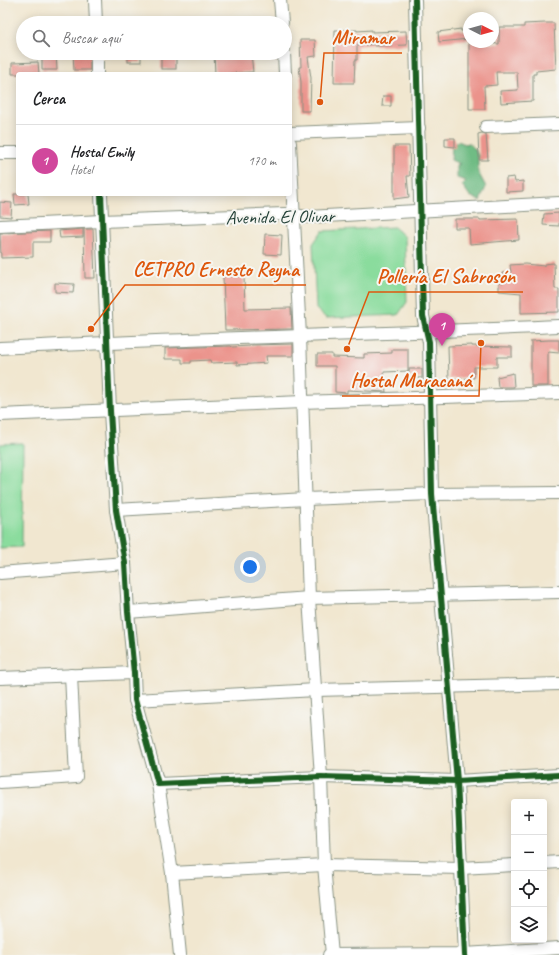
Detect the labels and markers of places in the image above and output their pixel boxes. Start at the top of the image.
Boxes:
callout: Miramar [324,21,402,53]
callout: CETPRO Ernesto Reyna [125,253,306,285]
callout: Pollería El Sabrosón [369,260,523,292]
pin: 1 [429,313,455,346]
callout: Hostal Maracaná [342,364,479,396]

